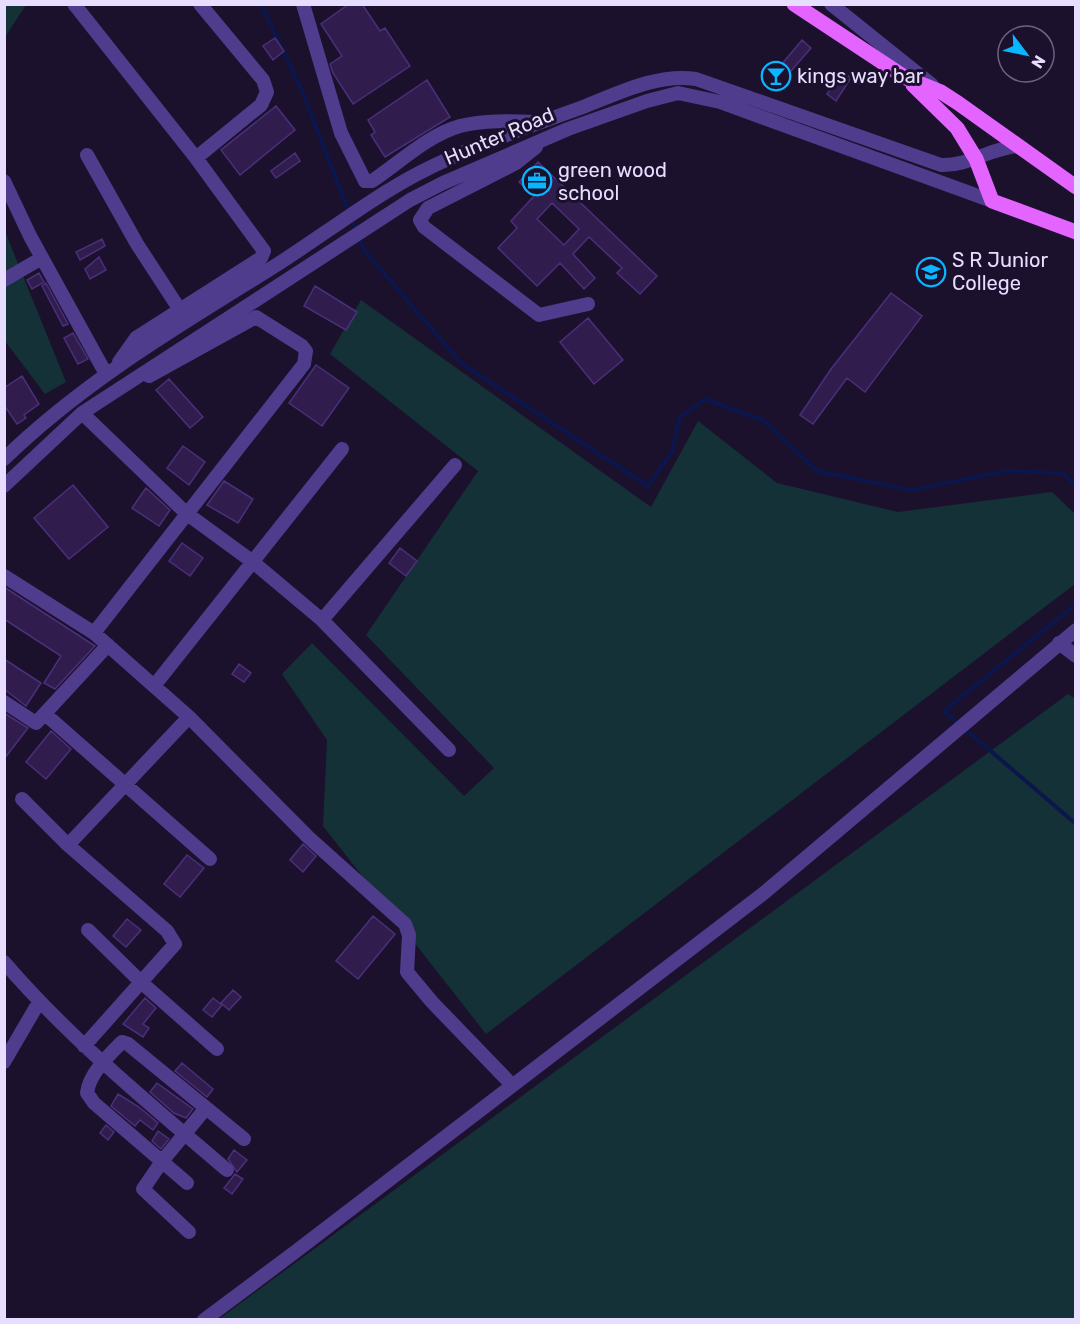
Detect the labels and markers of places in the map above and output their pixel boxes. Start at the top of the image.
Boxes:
bar icon: kings way bar [760,60,792,92]
place label: kings way bar [797,64,924,88]
place label: green wood school [558,158,667,205]
office icon: green wood school [521,165,553,197]
place label: S R Junior College [952,248,1048,295]
school or university icon: S R Junior College [915,256,947,288]

